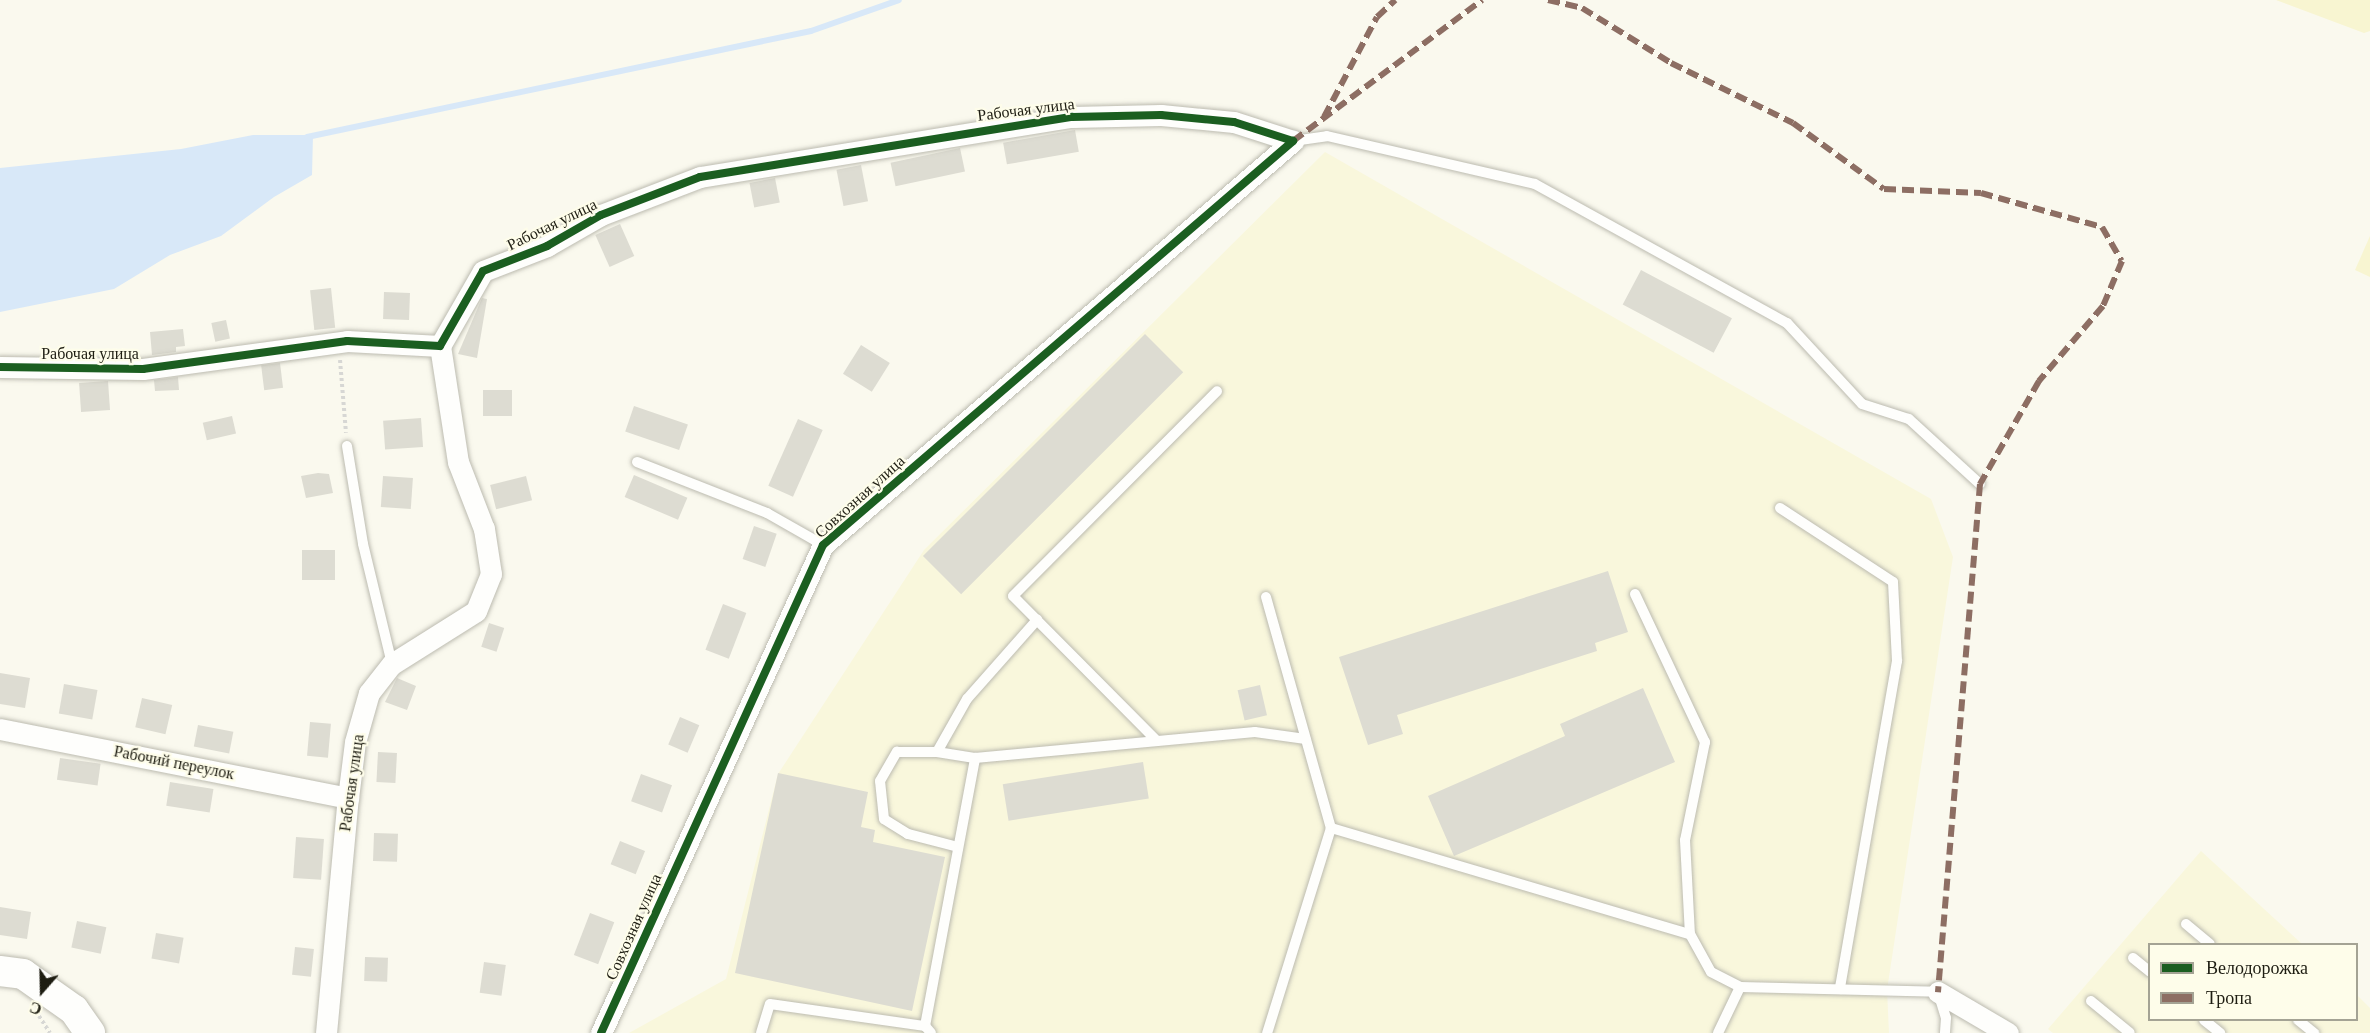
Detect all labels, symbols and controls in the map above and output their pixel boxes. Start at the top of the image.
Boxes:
street label: Рабочая улица [976,95,1076,125]
street label: Рабочая улица [504,195,600,255]
street label: Рабочая улица [41,344,139,364]
street label: Совхозная улица [811,452,909,542]
street label: Рабочая улица [336,733,368,833]
street label: Рабочий переулок [112,742,236,784]
street label: Совхозная улица [602,871,666,983]
legend [2148,943,2358,1021]
text: Велодорожка [2206,958,2308,978]
north arrow [12,961,72,1021]
text: Тропа [2206,988,2252,1008]
text: С [27,998,44,1018]

